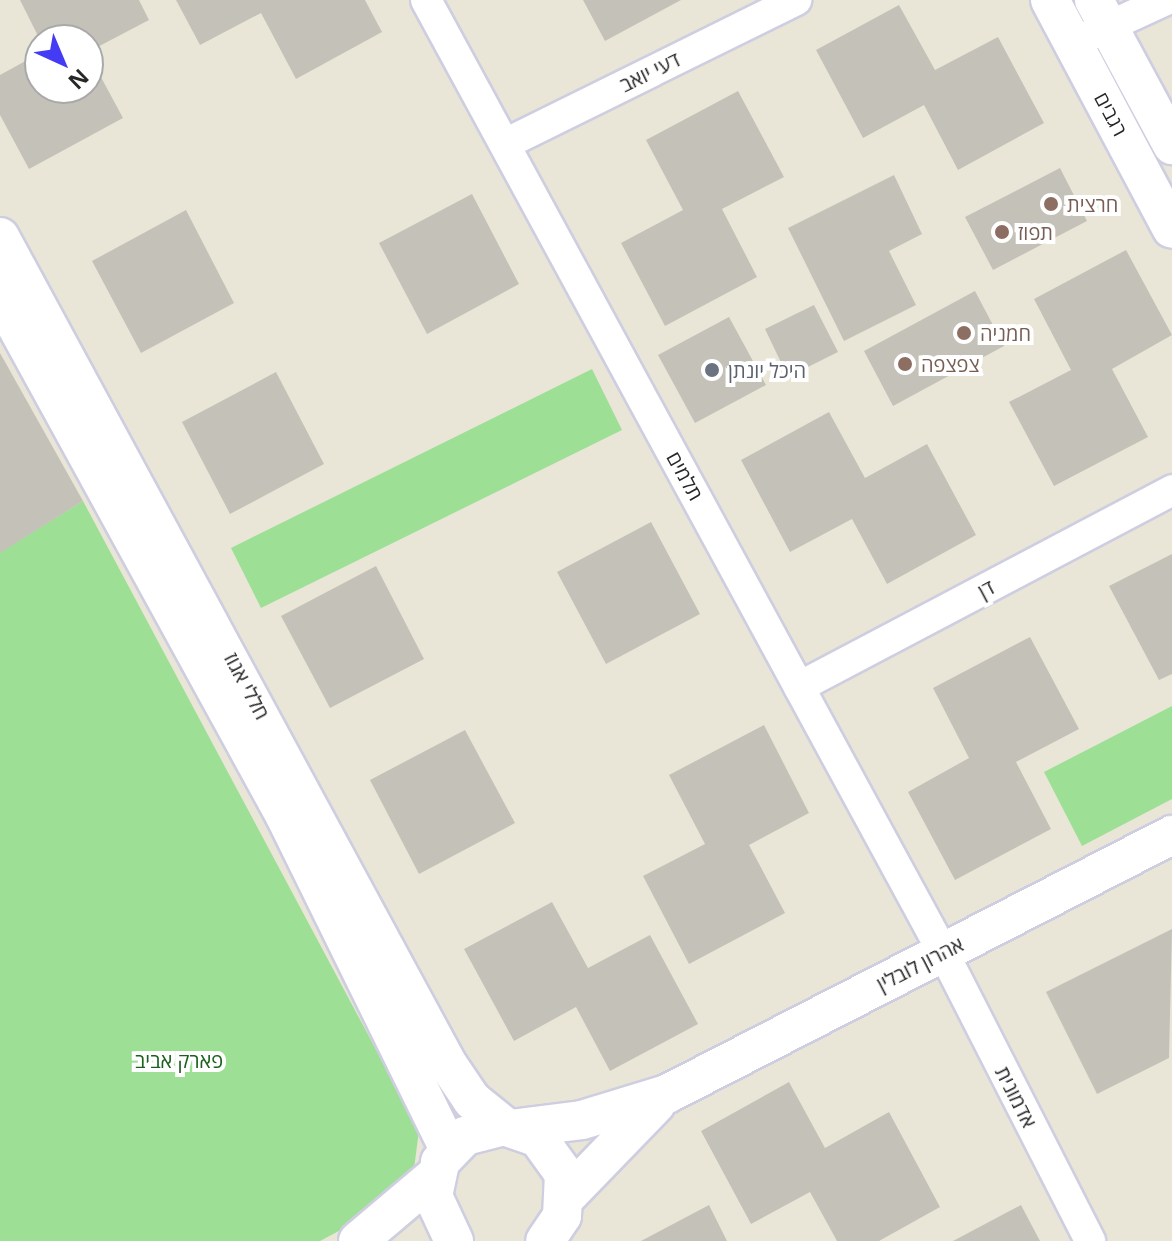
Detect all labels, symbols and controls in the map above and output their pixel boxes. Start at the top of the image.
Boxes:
north arrow [24,24,104,104]
street label: דעי יואב [616,47,684,97]
text: N [62,63,96,97]
street label: רגבים [1090,88,1132,140]
place label: חרצית [1067,192,1118,216]
marker: חרצית [1042,195,1060,213]
place label: תפוז [1018,220,1053,244]
marker: תפוז [993,223,1011,241]
place label: חמניה [980,321,1031,345]
marker: חמניה [955,324,973,342]
place label: צפצפה [921,352,980,376]
marker: צפצפה [896,355,914,373]
place label: היכל יונתן [728,358,806,382]
marker: היכל יונתן [703,361,721,379]
street label: תלמים [662,447,708,505]
street label: דן [974,575,998,603]
street label: חללי אגוז [219,649,275,723]
street label: אהרון לובלין [873,932,967,996]
park label: פארק אביב [135,1048,223,1072]
street label: אדמונית [990,1062,1042,1132]

